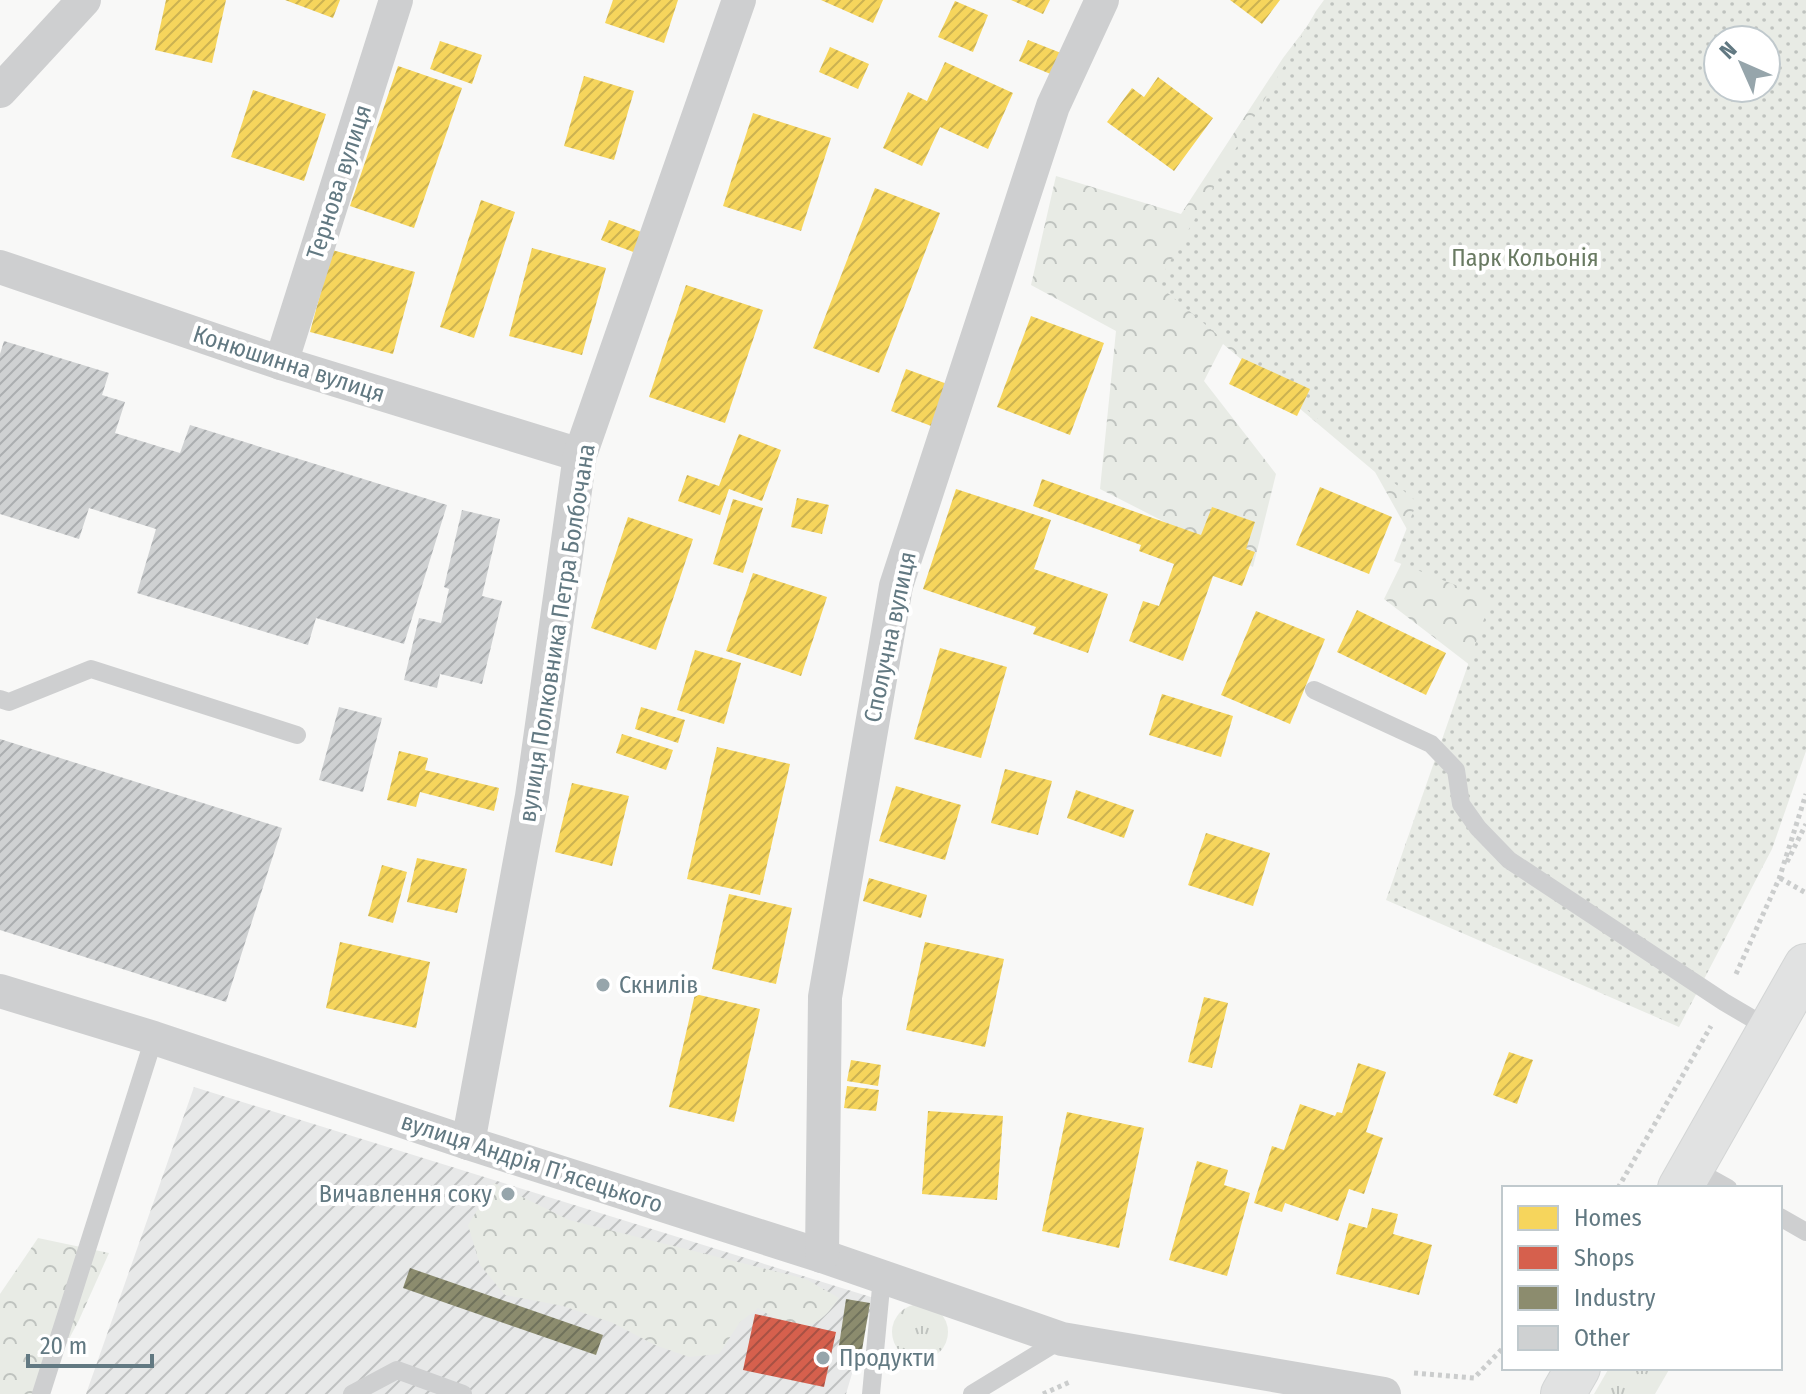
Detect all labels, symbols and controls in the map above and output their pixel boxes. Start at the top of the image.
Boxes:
north arrow [1702,24,1782,104]
text: N [1714,36,1742,64]
street label: Тернова вулиця [301,101,377,263]
park label: Парк Кольонія [1451,244,1599,272]
street label: Конюшинна вулиця [190,320,388,408]
street label: вулиця Полковника Петра Болбочана [513,442,601,824]
street label: Сполучна вулиця [858,549,922,725]
place label: Скнилів [619,971,698,999]
marker: Скнилів [594,976,612,994]
street label: вулиця Андрія Пʼясецького [398,1107,666,1219]
place label: Вичавлення соку [319,1180,492,1208]
marker: Вичавлення соку [499,1185,517,1203]
legend [1502,1186,1782,1370]
text: Homes [1574,1204,1642,1232]
text: Shops [1574,1244,1634,1272]
text: Industry [1574,1284,1656,1312]
scale bar [28,1318,152,1368]
text: Other [1574,1324,1630,1352]
text: 20 m [40,1332,87,1360]
place label: Продукти [839,1344,935,1372]
marker: Продукти [814,1349,832,1367]

